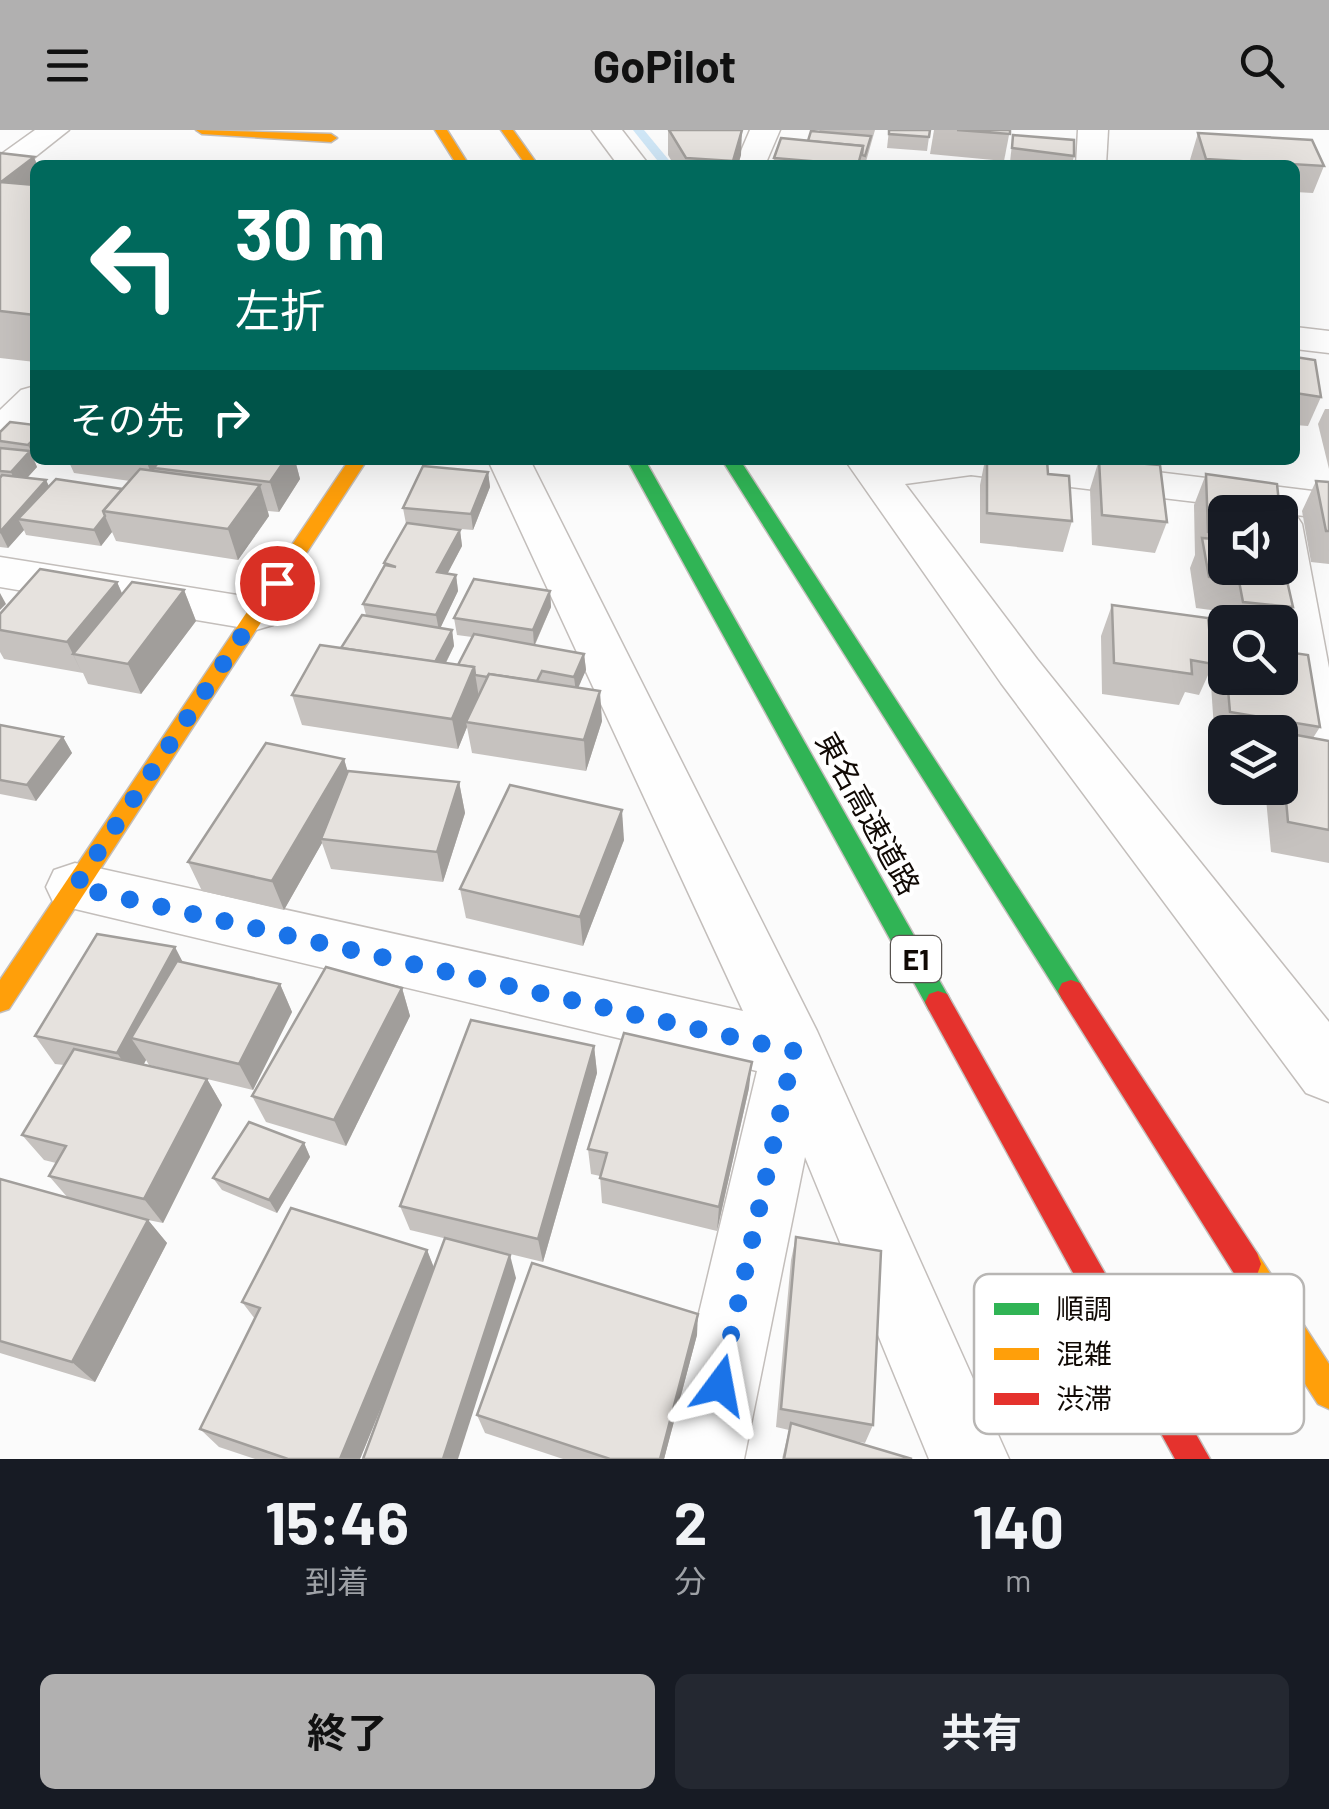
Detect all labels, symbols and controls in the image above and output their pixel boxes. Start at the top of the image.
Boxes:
icon: menu [40,38,95,93]
text: GoPilot [593,38,736,92]
icon: search [1234,38,1289,93]
text: 30 m [235,190,385,274]
icon: left [70,200,200,330]
text: 左折 [235,282,325,336]
icon: right [204,390,259,445]
text: その先 [70,396,184,442]
map controls [1208,495,1298,805]
button: sound [1208,495,1298,585]
pin [235,541,320,626]
icon: arrive [250,556,305,611]
button: search [1208,605,1298,695]
button: layers [1208,715,1298,805]
street label: 東名高速道路 [810,726,928,900]
road number: E1 [891,936,941,982]
legend [974,1274,1304,1434]
text: 順調 [1056,1291,1112,1325]
position arrow [668,1333,772,1437]
text: 混雑 [1056,1336,1112,1370]
text: 渋滞 [1056,1381,1112,1415]
text: 15:46 [265,1485,409,1557]
text: 2 [674,1485,707,1557]
text: 140 [972,1489,1064,1561]
text: m [1005,1560,1031,1598]
text: 到着 [305,1561,369,1599]
text: 分 [675,1561,707,1599]
button: 終了 [40,1674,655,1789]
button: 共有 [675,1674,1289,1789]

